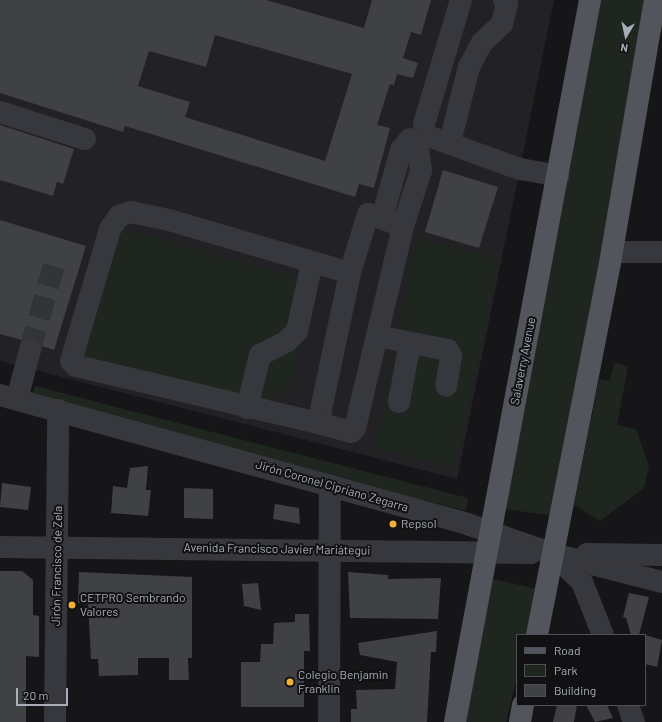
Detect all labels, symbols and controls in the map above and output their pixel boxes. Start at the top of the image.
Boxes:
north arrow [606,16,646,56]
text: N [619,41,629,55]
street label: Salaverry Avenue [507,316,539,406]
street label: Jirón Coronel Cipriano Zegarra [254,457,410,515]
street label: Jirón Francisco de Zela [49,506,65,626]
place label: Repsol [401,517,436,531]
marker: Repsol [388,519,398,529]
street label: Avenida Francisco Javier Mariátegui [183,540,371,558]
place label: CETPRO Sembrando Valores [80,591,186,619]
marker: CETPRO Sembrando Valores [67,600,77,610]
legend [516,634,646,706]
text: Road [554,643,581,657]
text: Park [554,663,578,677]
place label: Colegio Benjamin Franklin [298,668,388,696]
marker: Colegio Benjamin Franklin [285,677,295,687]
scale bar [18,680,70,706]
text: Building [554,683,596,697]
text: 20 m [23,688,49,702]

